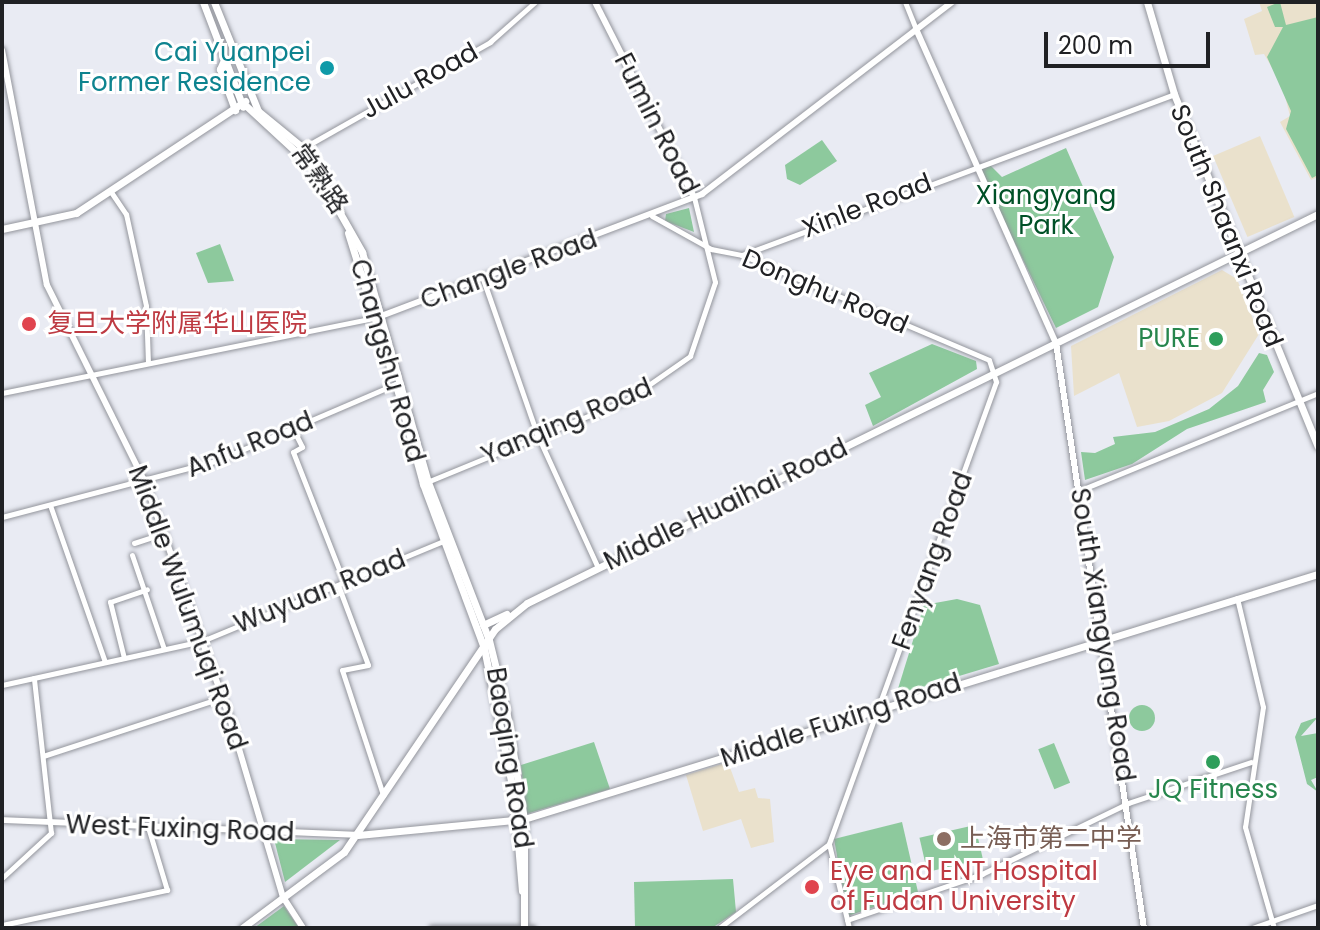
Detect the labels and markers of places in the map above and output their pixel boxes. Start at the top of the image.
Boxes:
place label: Cai Yuanpei Former Residence [78,37,311,98]
marker: Cai Yuanpei Former Residence [318,59,336,77]
place label: 复旦大学附属华山医院 [47,308,307,340]
marker: 复旦大学附属华山医院 [18,313,40,335]
place label: PURE [1138,323,1200,355]
marker: PURE [1207,330,1225,348]
marker: JQ Fitness [1204,753,1222,771]
place label: JQ Fitness [1148,774,1278,806]
place label: 上海市第二中学 [960,823,1142,855]
marker: 上海市第二中学 [935,830,953,848]
place label: Eye and ENT Hospital of Fudan University [830,856,1098,918]
marker: Eye and ENT Hospital of Fudan University [801,876,823,898]

